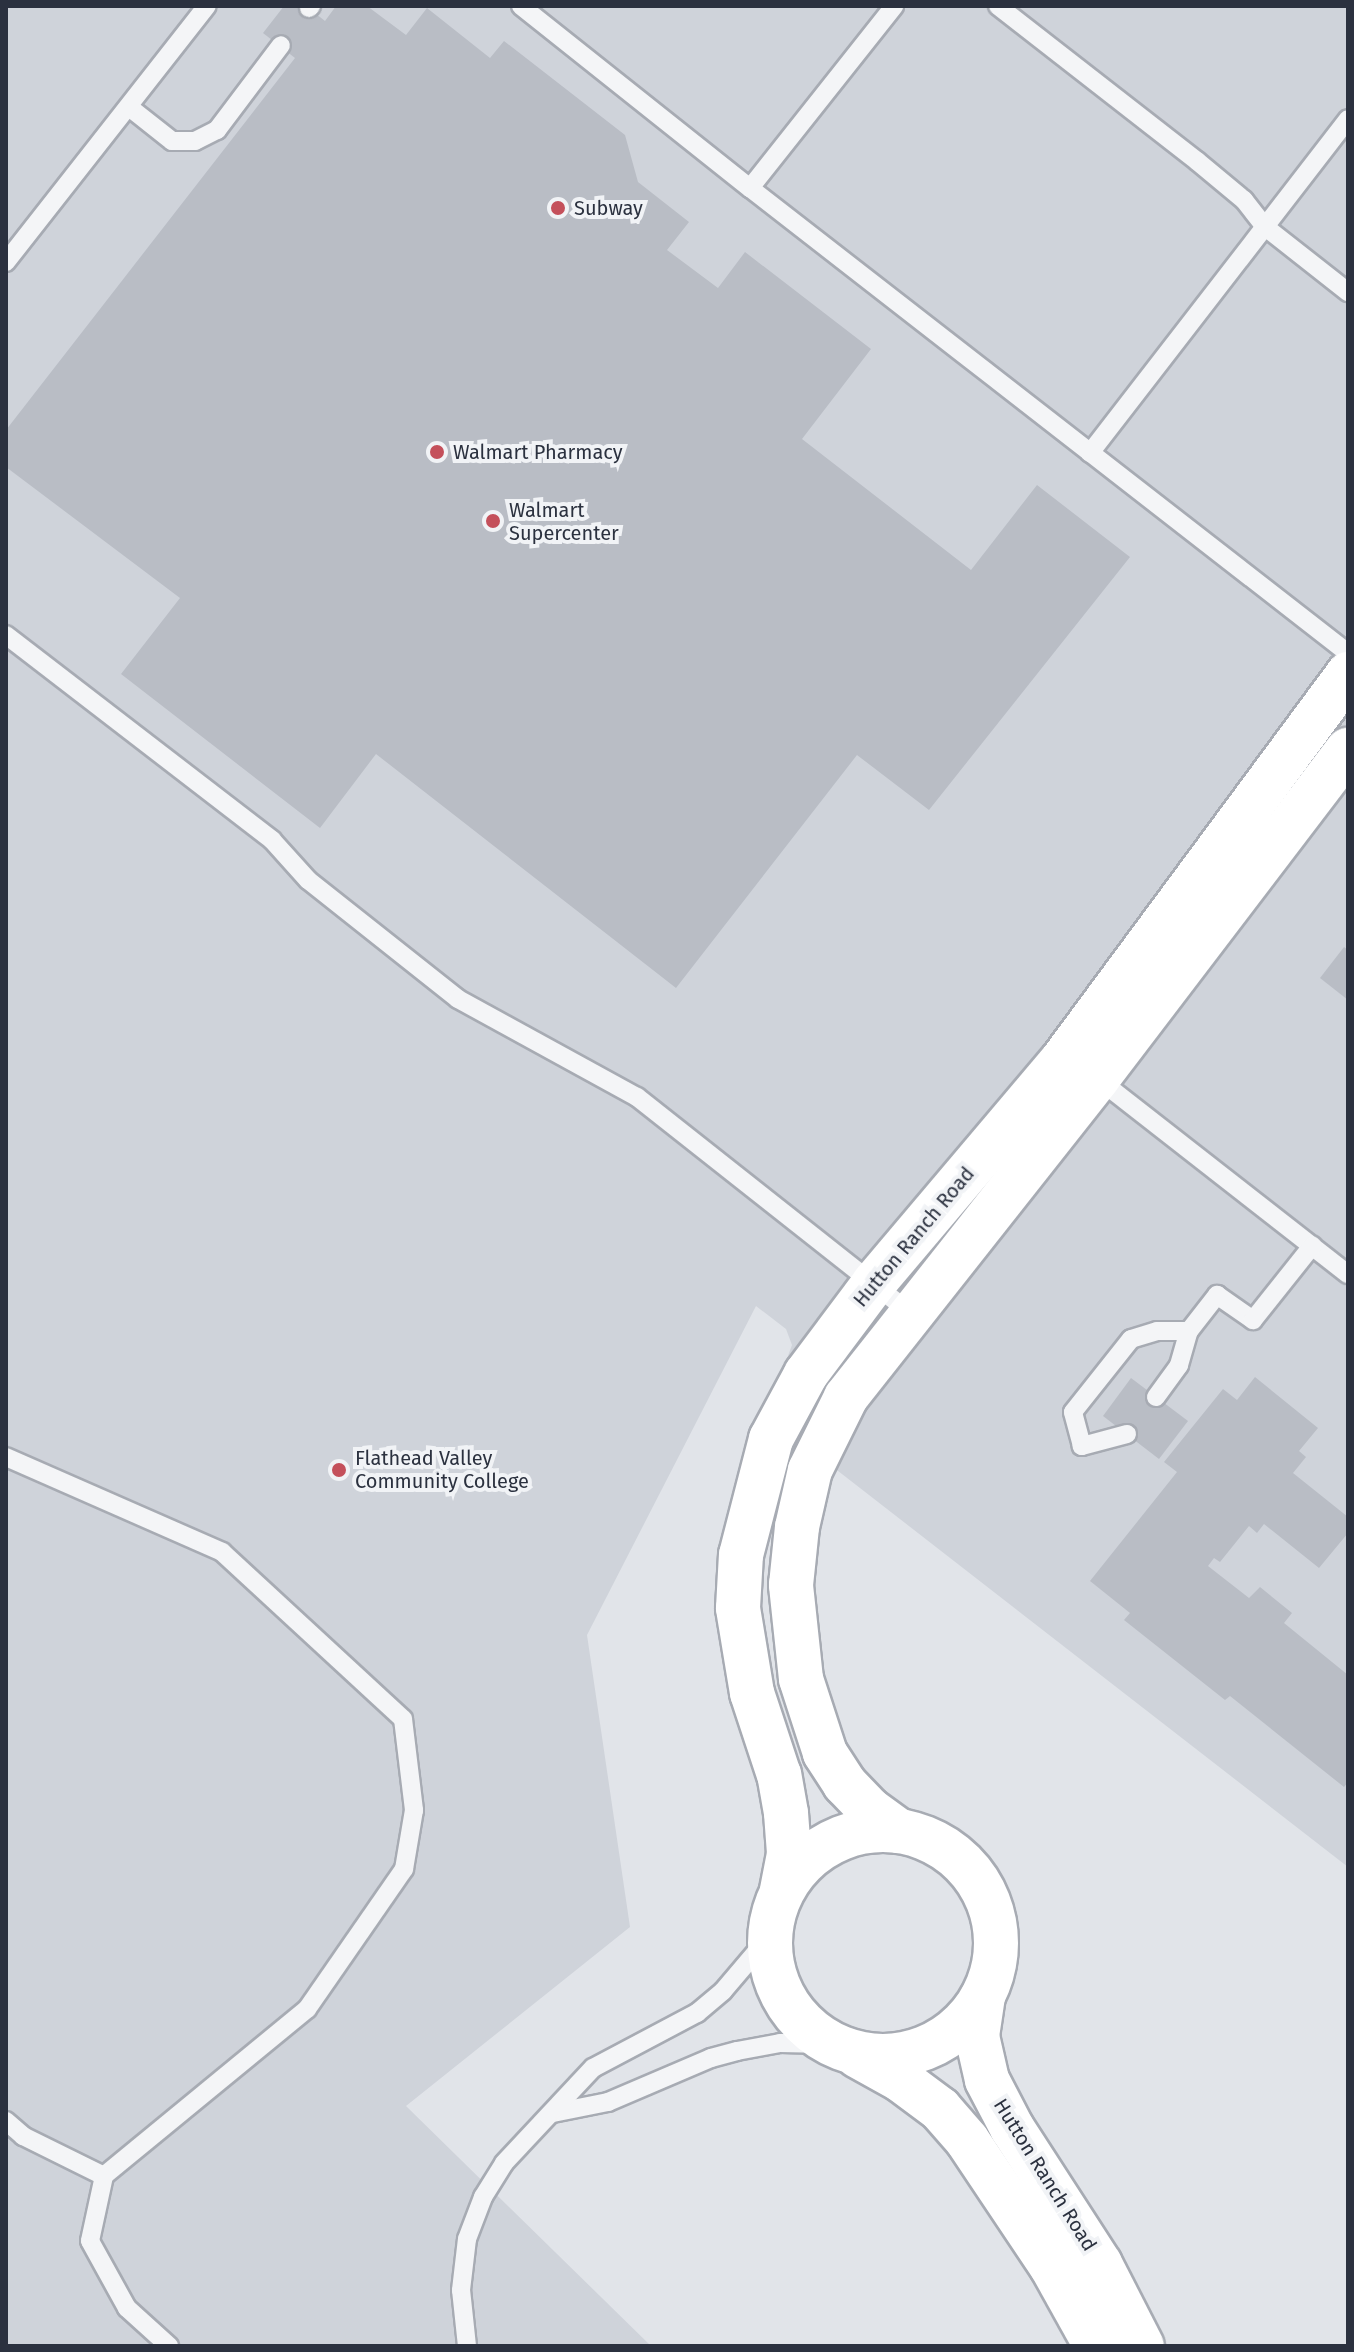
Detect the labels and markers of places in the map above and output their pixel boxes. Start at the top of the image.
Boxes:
place label: Subway [574,196,643,220]
marker: Subway [549,199,567,217]
place label: Walmart Pharmacy [453,440,623,464]
marker: Walmart Pharmacy [428,443,446,461]
place label: Walmart Supercenter [509,498,619,545]
marker: Walmart Supercenter [484,512,502,530]
place label: Flathead Valley Community College [355,1446,529,1493]
marker: Flathead Valley Community College [330,1461,348,1479]

